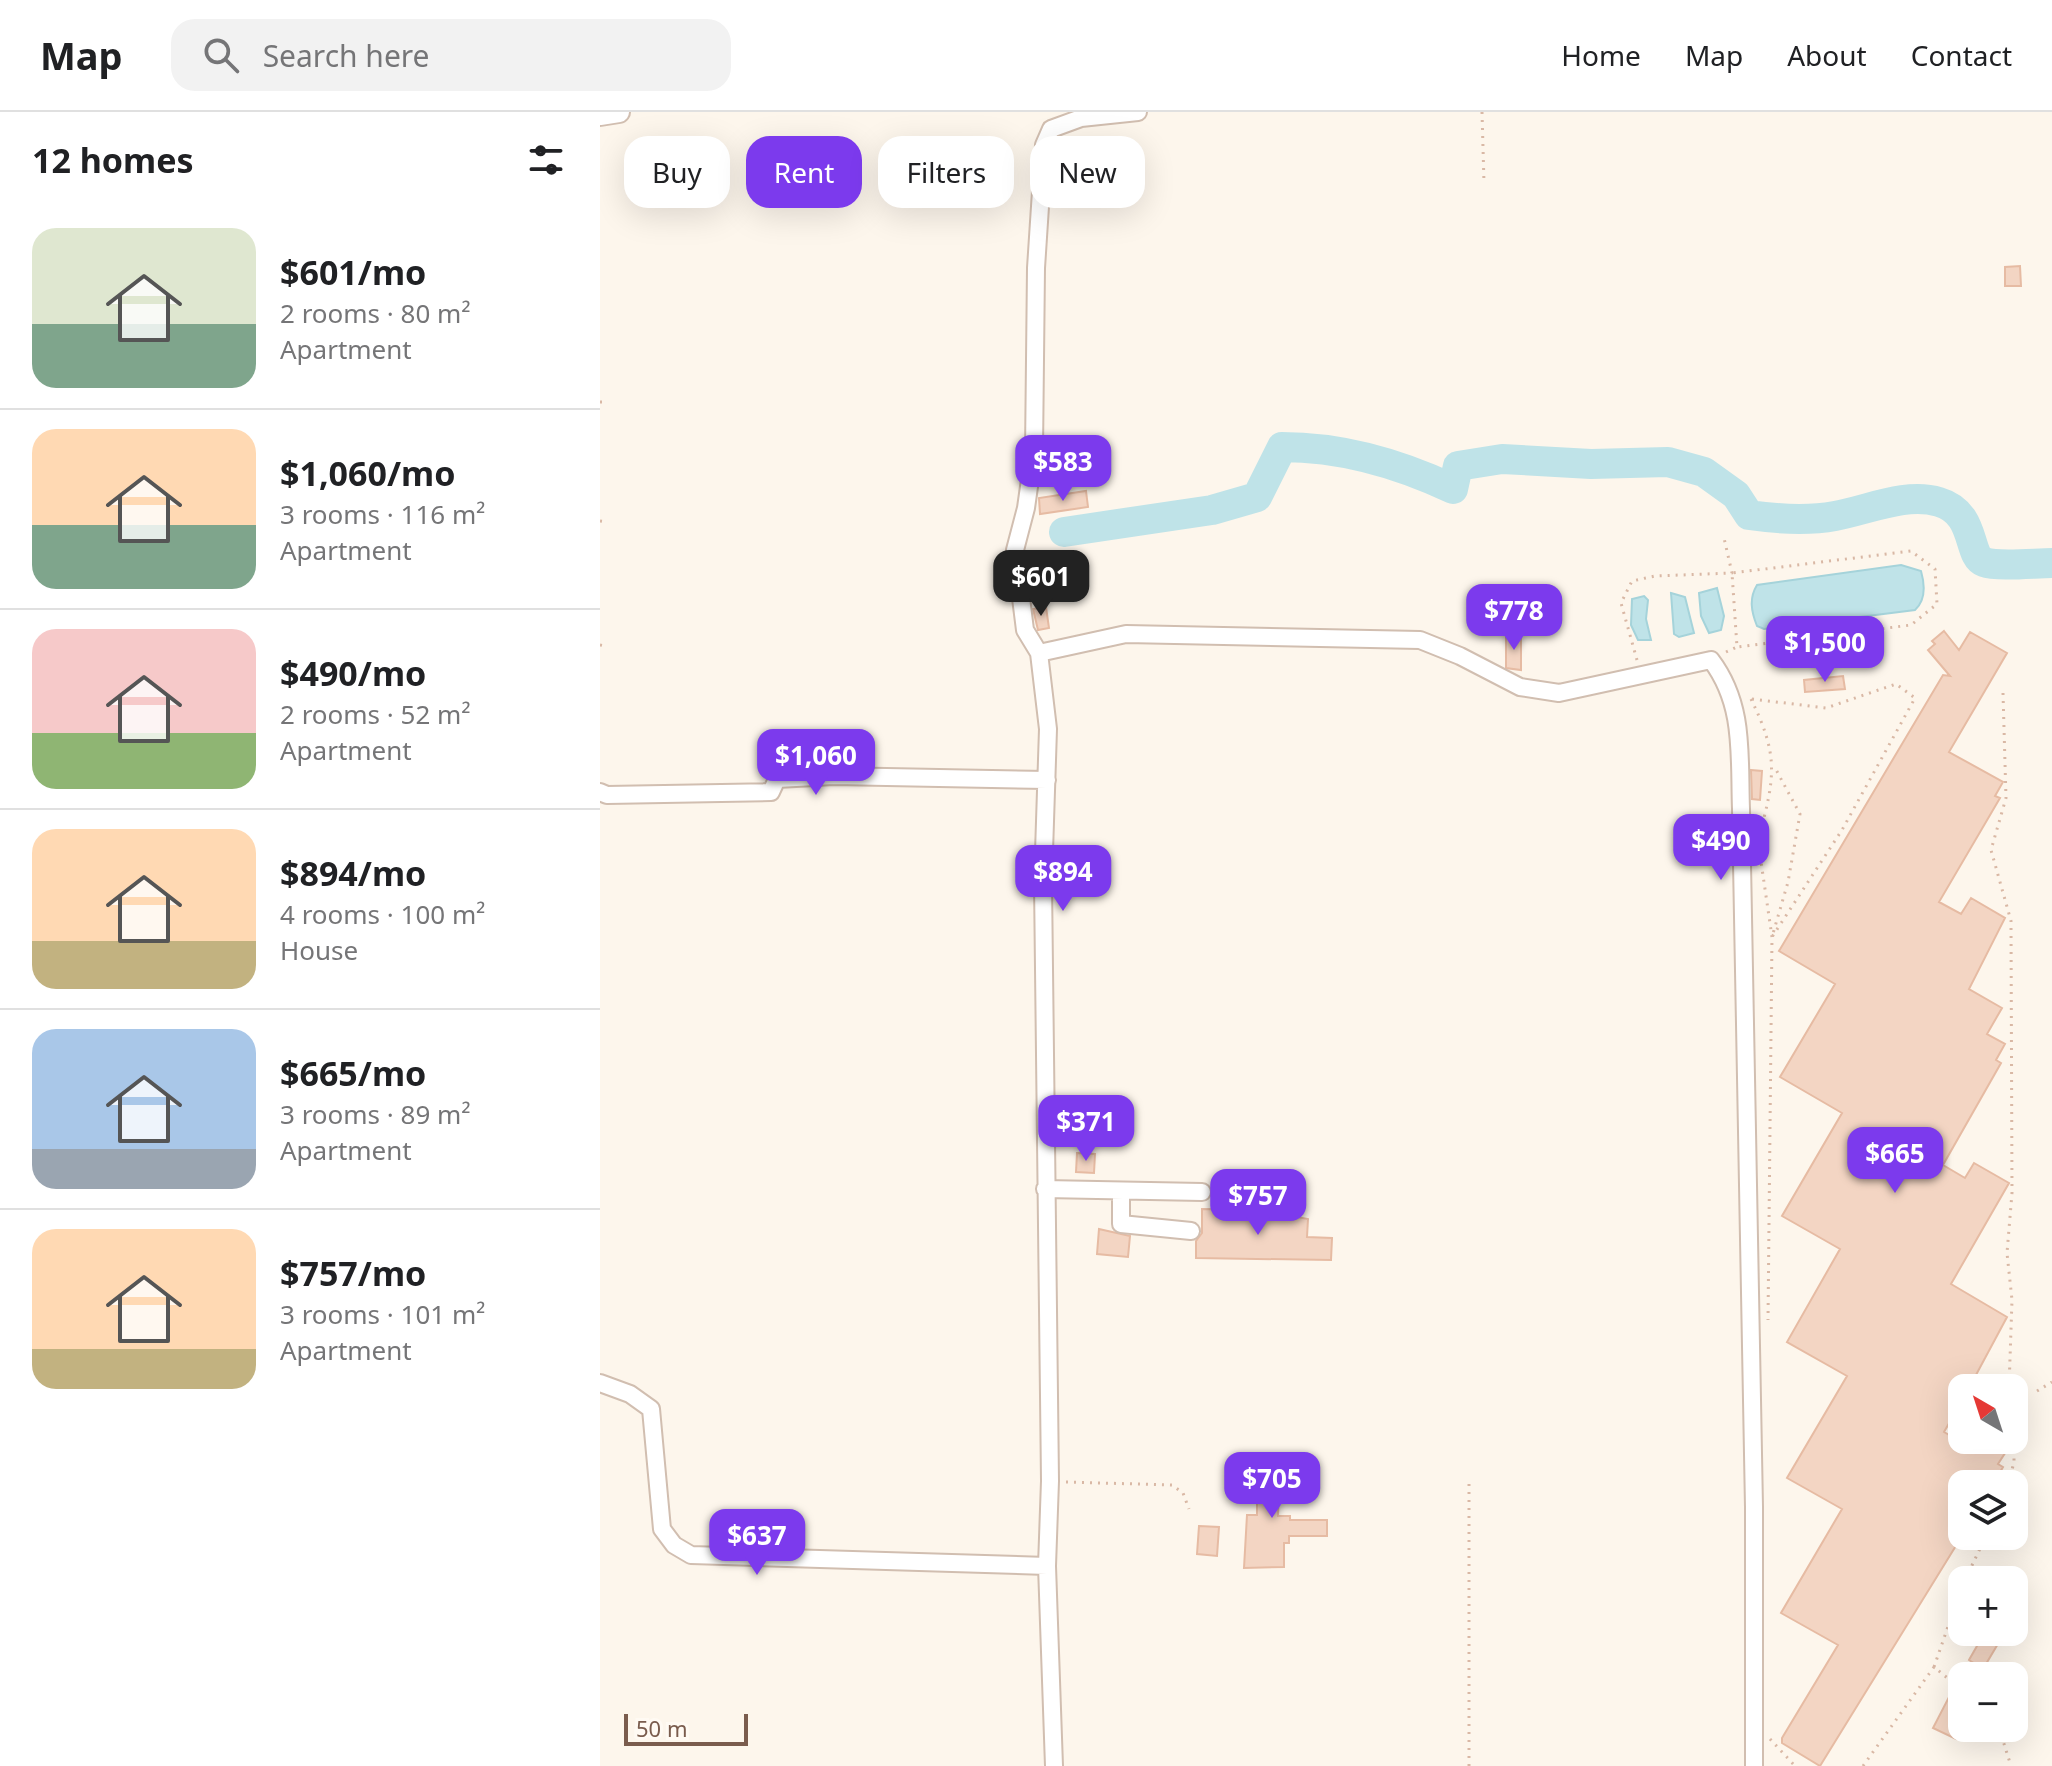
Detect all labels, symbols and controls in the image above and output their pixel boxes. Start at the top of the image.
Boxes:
search box [171,19,731,91]
text: Map [40,29,123,81]
icon: search [199,33,243,77]
text: Search here [263,35,430,76]
text: Home [1561,36,1641,74]
text: Map [1685,36,1743,74]
text: About [1787,36,1867,74]
text: Contact [1911,36,2012,74]
chip: Buy [624,136,730,208]
chip: Rent [746,136,862,208]
chip: Filters [878,136,1014,208]
chip: New [1030,136,1145,208]
text: 12 homes [32,137,194,183]
icon: filters [524,138,568,182]
text: $601/mo [280,249,426,295]
icon: home [96,260,192,356]
text: 2 rooms · 80 m² [280,295,470,331]
text: Apartment [280,331,412,367]
pin: $583 [1016,435,1110,503]
text: $583 [1033,443,1093,479]
text: $1,060/mo [280,450,455,496]
icon: home [96,461,192,557]
text: 3 rooms · 116 m² [280,496,485,532]
text: Apartment [280,532,412,568]
pin: $601 [994,550,1088,618]
text: $601 [1011,558,1071,594]
pin: $778 [1467,584,1561,652]
text: $778 [1484,592,1544,628]
pin: $1,500 [1760,616,1890,684]
text: $1,500 [1784,624,1866,660]
text: $490/mo [280,650,426,696]
icon: home [96,661,192,757]
text: 2 rooms · 52 m² [280,696,470,732]
pin: $1,060 [751,729,881,797]
text: Apartment [280,732,412,768]
text: $1,060 [775,737,857,773]
pin: $490 [1674,814,1768,882]
text: $490 [1691,822,1751,858]
pin: $894 [1016,845,1110,913]
text: $894/mo [280,850,426,896]
text: $894 [1033,853,1093,889]
icon: home [96,861,192,957]
text: 4 rooms · 100 m² [280,896,485,932]
text: House [280,932,358,968]
text: $665/mo [280,1050,426,1096]
icon: home [96,1061,192,1157]
pin: $371 [1039,1095,1133,1163]
text: 3 rooms · 89 m² [280,1096,470,1132]
text: $371 [1056,1103,1116,1139]
pin: $665 [1848,1127,1942,1195]
text: Apartment [280,1132,412,1168]
text: $665 [1865,1135,1925,1171]
pin: $757 [1211,1169,1305,1237]
text: $757 [1228,1177,1288,1213]
text: $757/mo [280,1250,426,1296]
icon: home [96,1261,192,1357]
text: 3 rooms · 101 m² [280,1296,485,1332]
text: Apartment [280,1332,412,1368]
north arrow [1948,1374,2028,1454]
map controls [1948,1374,2028,1742]
pin: $705 [1225,1452,1319,1520]
text: $705 [1242,1460,1302,1496]
button: layers [1948,1470,2028,1550]
pin: $637 [710,1509,804,1577]
text: $637 [727,1517,787,1553]
button: + [1948,1566,2028,1646]
button: − [1948,1662,2028,1742]
scale bar [624,1710,748,1746]
text: 50 m [636,1713,687,1743]

